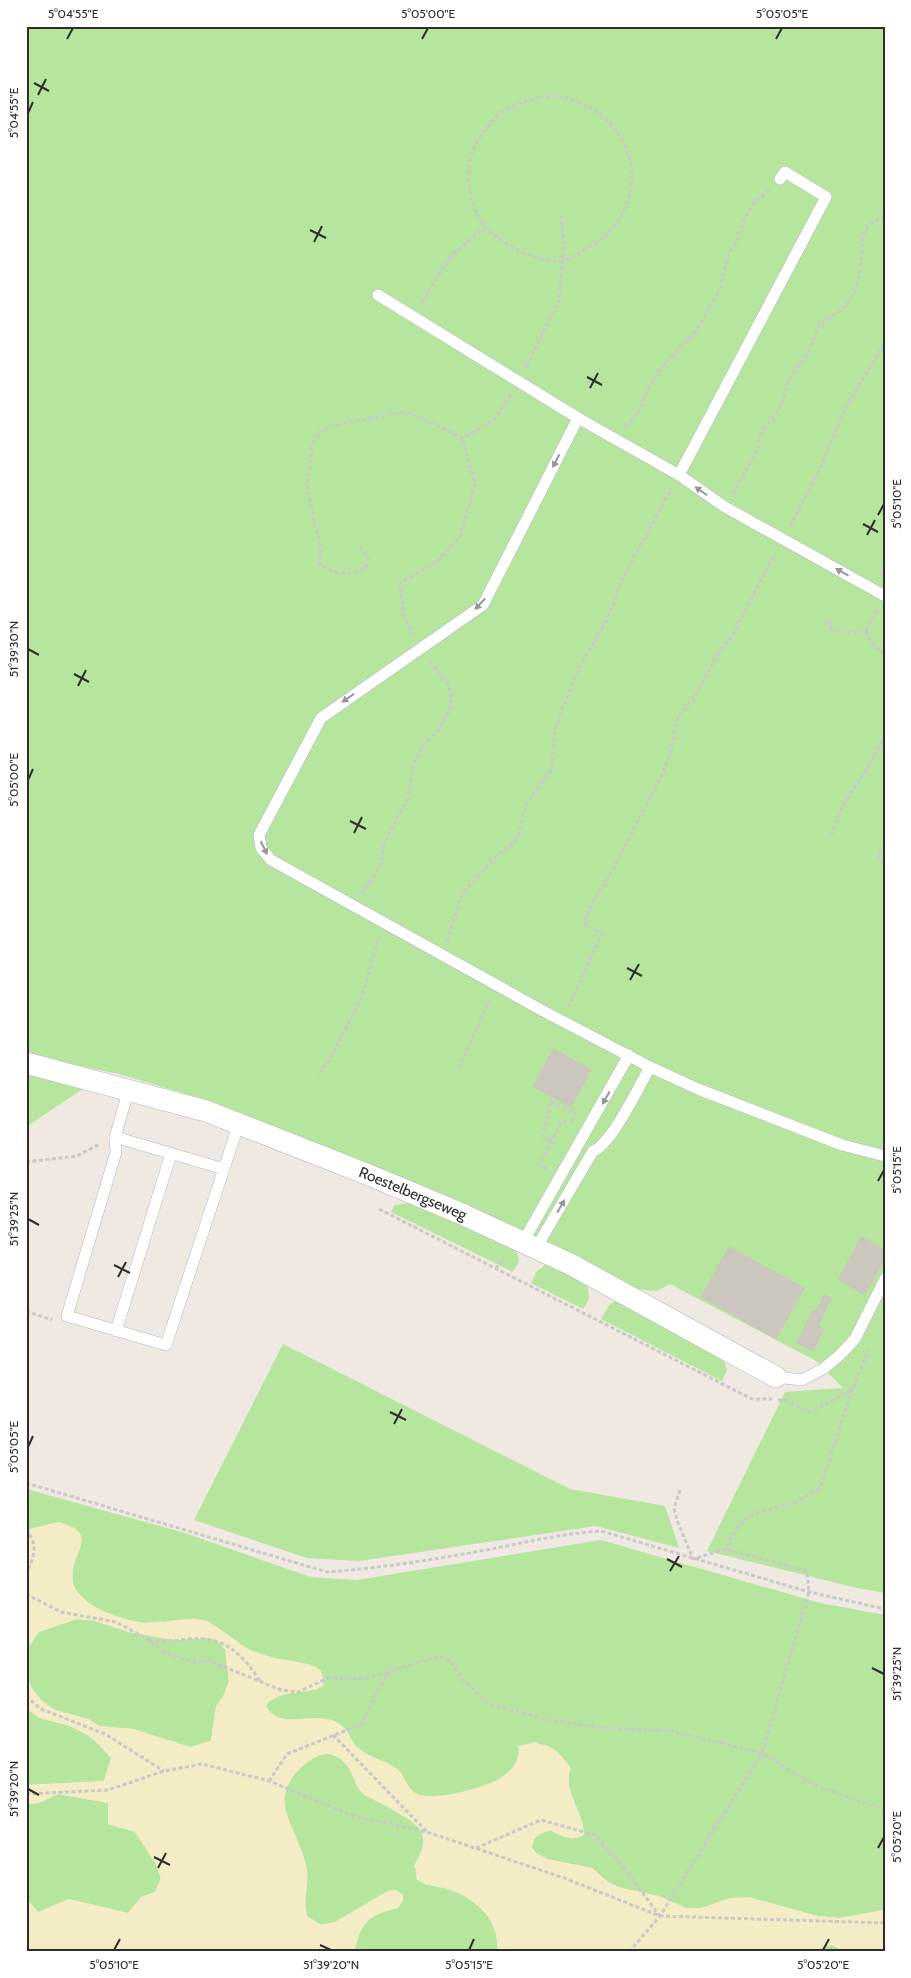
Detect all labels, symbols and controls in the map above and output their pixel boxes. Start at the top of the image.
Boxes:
text: 5°04'55"E [48,6,99,21]
text: 5°05'00"E [401,6,455,21]
text: 5°05'05"E [756,6,808,21]
text: 5°04'55"E [6,87,21,138]
one-way arrow [552,454,560,468]
text: 5°05'10"E [889,479,904,529]
one-way arrow [695,486,708,496]
one-way arrow [835,568,849,576]
one-way arrow [475,598,486,611]
text: 51°39'30"N [6,621,21,677]
one-way arrow [342,693,355,703]
text: 5°05'00"E [6,753,21,807]
one-way arrow [259,840,268,855]
one-way arrow [601,1091,610,1105]
text: 5°05'15"E [889,1146,904,1194]
street label: Roestelbergseweg [356,1163,470,1224]
text: 51°39'25"N [6,1192,21,1246]
one-way arrow [557,1199,566,1212]
text: 5°05'05"E [6,1421,21,1473]
text: 51°39'25"N [889,1647,904,1701]
text: 51°39'20"N [6,1761,21,1817]
text: 5°05'20"E [889,1811,904,1863]
text: 5°05'10"E [89,1957,139,1972]
text: 51°39'20"N [303,1957,359,1972]
text: 5°05'15"E [445,1957,493,1972]
text: 5°05'20"E [797,1957,849,1972]

